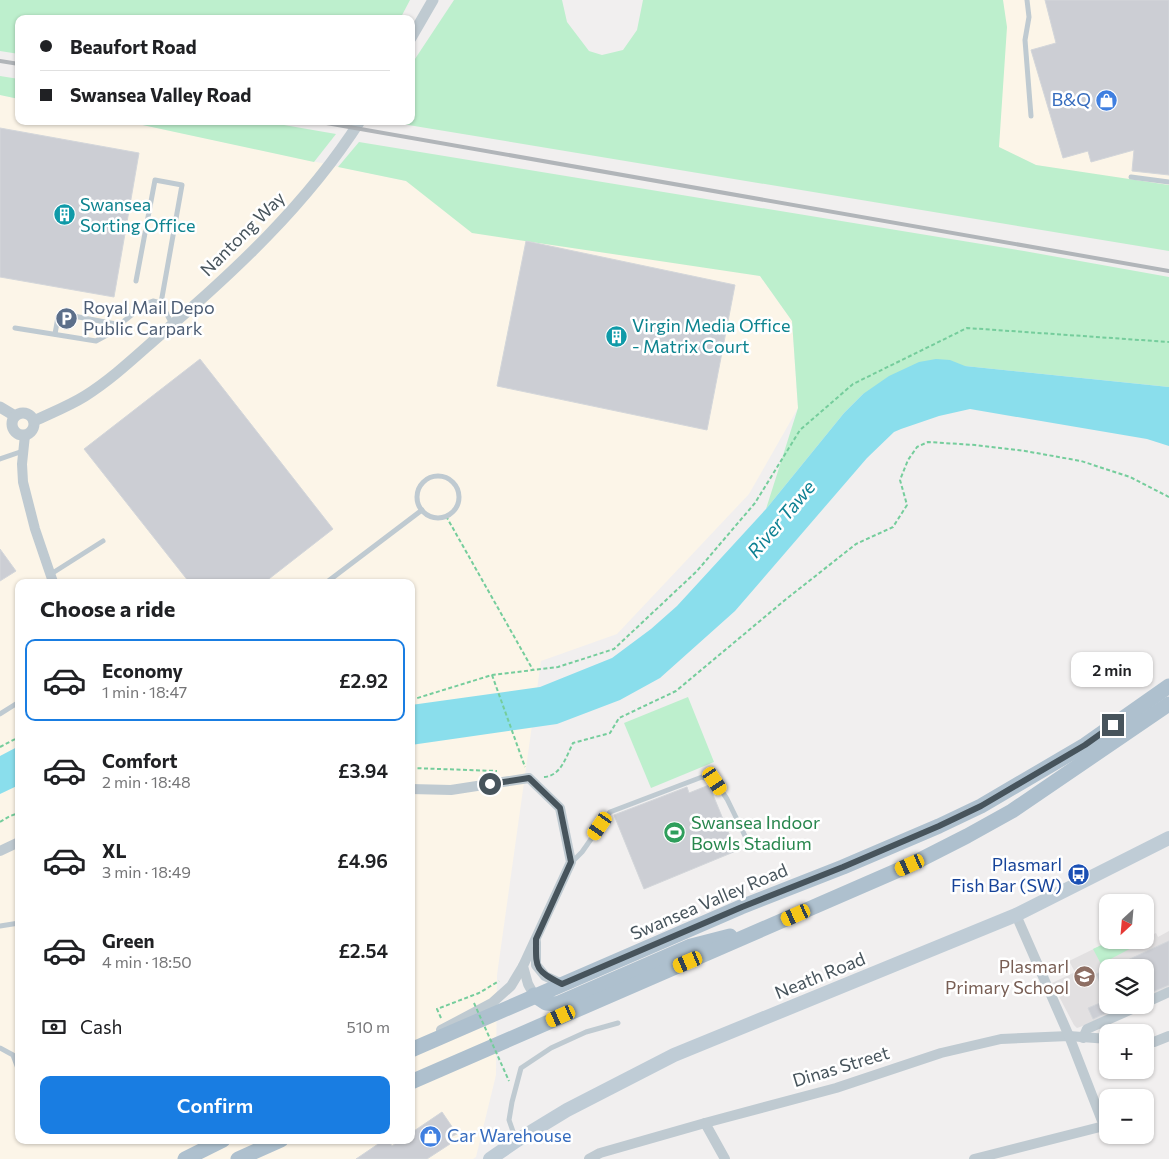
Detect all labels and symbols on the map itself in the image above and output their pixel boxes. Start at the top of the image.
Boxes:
place label: B&Q [1051,88,1091,110]
shop icon: B&Q [1095,88,1119,112]
street label: Nantong Way [195,186,289,280]
place label: Swansea Sorting Office [80,193,196,236]
building icon: Swansea Sorting Office [52,203,76,227]
place label: Royal Mail Depo Public Carpark [83,296,215,339]
parking icon: Royal Mail Depo Public Carpark [55,306,79,330]
place label: Virgin Media Office - Matrix Court [632,314,790,357]
building icon: Virgin Media Office - Matrix Court [604,324,628,348]
water label: River Tawe [742,475,819,562]
callout: 2 min [1072,652,1154,688]
route end [1102,714,1124,736]
car [700,764,729,798]
route start [479,773,501,795]
car [585,809,614,843]
place label: Swansea Indoor Bowls Stadium [691,811,820,854]
sports icon: Swansea Indoor Bowls Stadium [663,821,687,845]
car [893,852,926,878]
place label: Plasmarl Fish Bar (SW) [951,853,1062,896]
street label: Swansea Valley Road [627,858,791,944]
bus stop icon: Plasmarl Fish Bar (SW) [1066,863,1090,887]
north arrow [1099,894,1154,949]
car [779,902,812,928]
street label: Neath Road [771,947,868,1003]
car [671,949,704,975]
place label: Plasmarl Primary School [945,955,1069,998]
school or university icon: Plasmarl Primary School [1073,965,1097,989]
car [544,1003,577,1029]
street label: Dinas Street [790,1041,892,1091]
shop icon: Car Warehouse [419,1124,443,1148]
place label: Car Warehouse [447,1124,571,1146]

